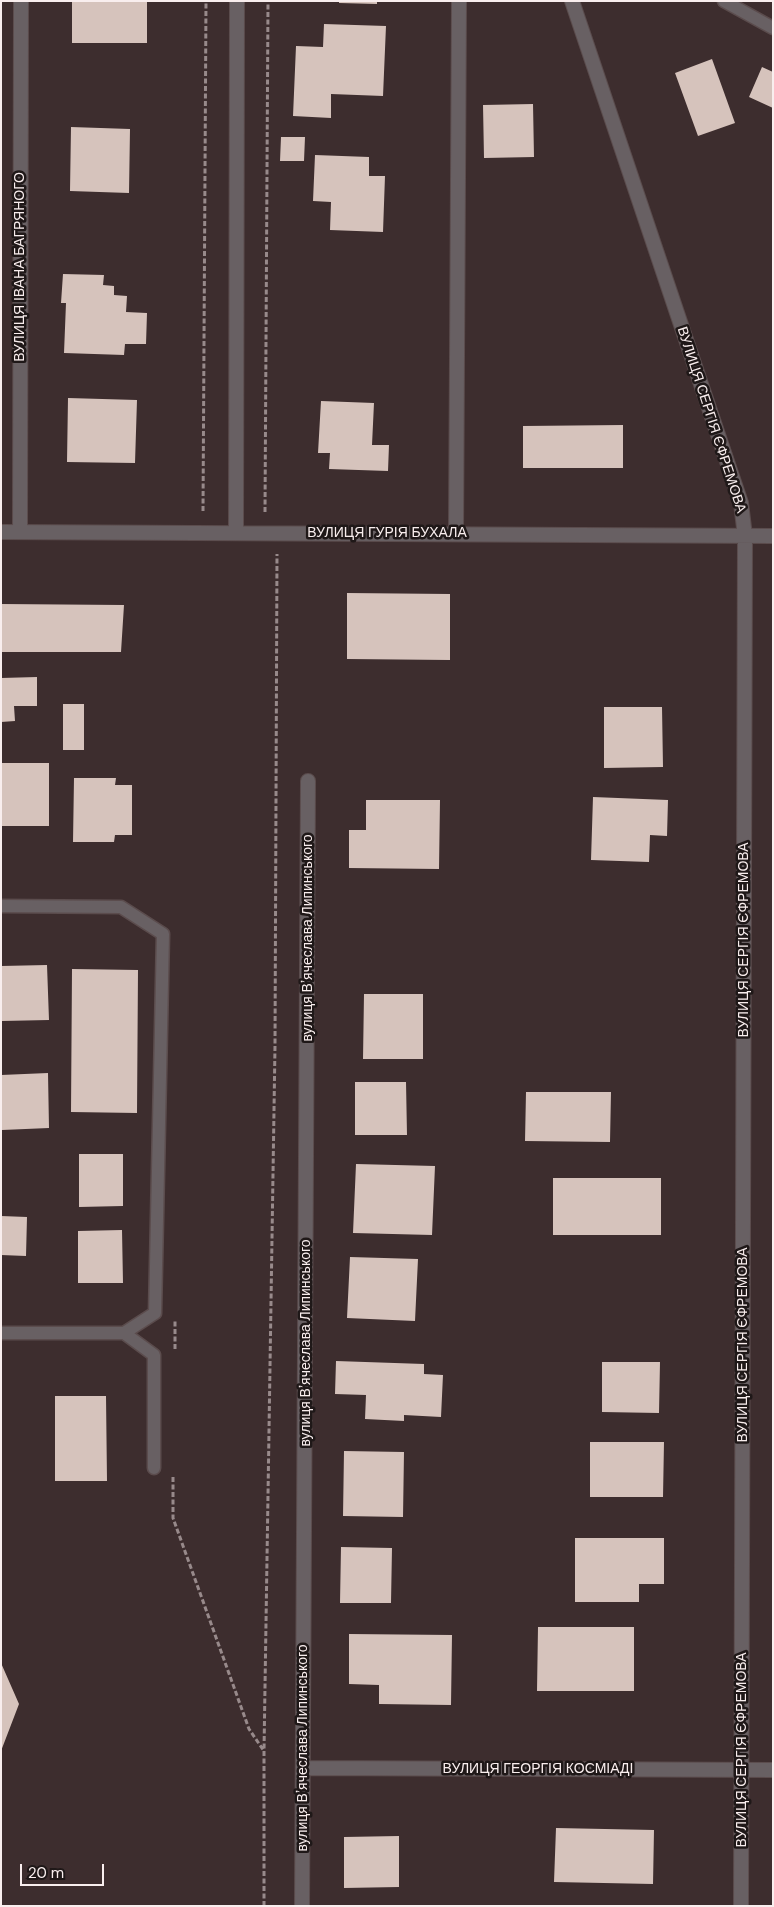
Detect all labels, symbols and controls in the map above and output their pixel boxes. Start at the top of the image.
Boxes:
street label: ВУЛИЦЯ ІВАНА БАГРЯНОГО [12,172,28,362]
street label: ВУЛИЦЯ СЕРГІЯ ЄФРЕМОВА [673,325,749,515]
street label: ВУЛИЦЯ ГУРІЯ БУХАЛА [307,525,467,541]
street label: вулиця Вʼячеслава Липинського [300,834,316,1042]
street label: ВУЛИЦЯ СЕРГІЯ ЄФРЕМОВА [736,843,752,1037]
street label: вулиця Вʼячеслава Липинського [298,1239,314,1447]
street label: ВУЛИЦЯ СЕРГІЯ ЄФРЕМОВА [735,1248,751,1442]
street label: вулиця Вʼячеслава Липинського [295,1644,311,1852]
street label: ВУЛИЦЯ СЕРГІЯ ЄФРЕМОВА [734,1653,750,1847]
street label: ВУЛИЦЯ ГЕОРГІЯ КОСМІАДІ [443,1761,633,1777]
scale bar [22,1854,106,1886]
text: 20 m [28,1863,64,1883]

